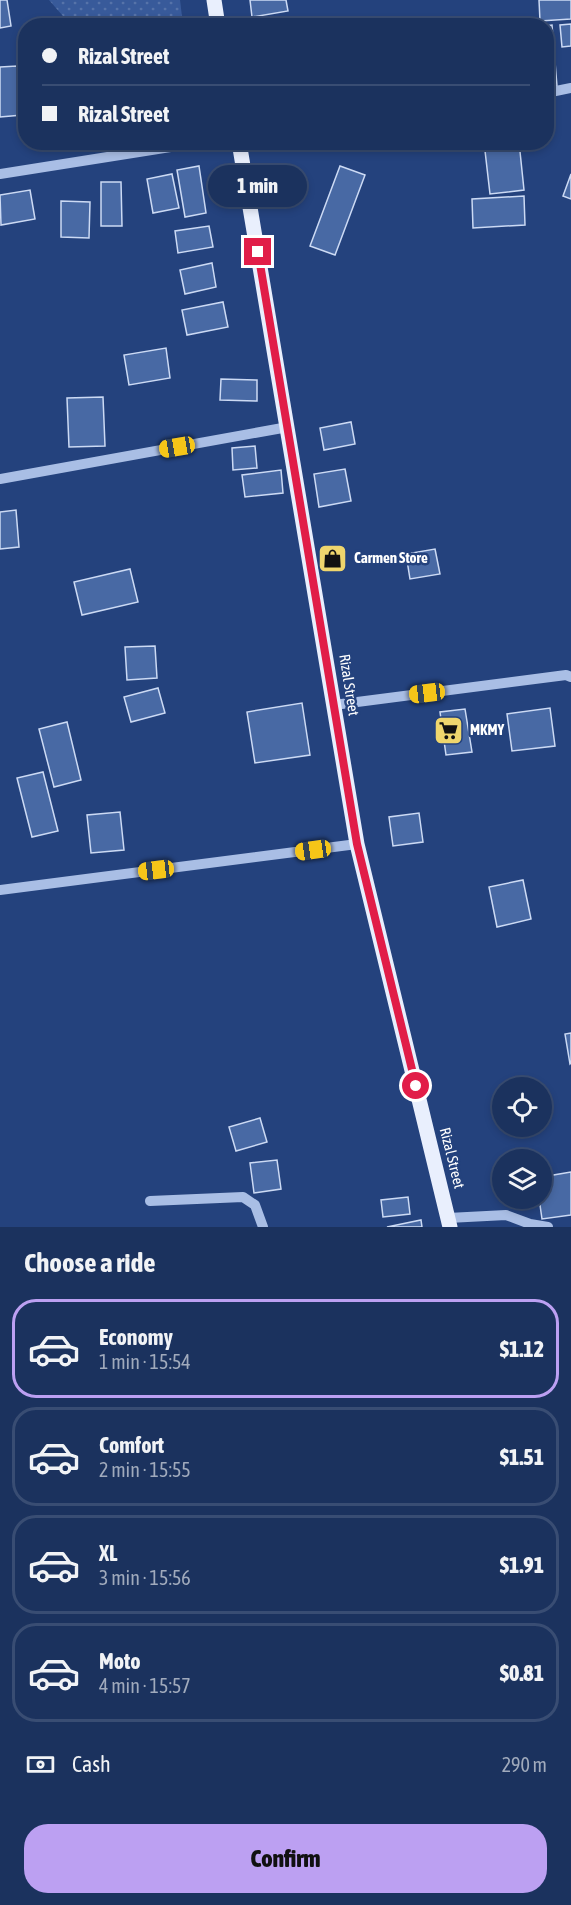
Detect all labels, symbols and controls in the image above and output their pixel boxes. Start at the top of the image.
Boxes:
text: Rizal Street [78,43,169,69]
text: Rizal Street [78,101,169,127]
callout: 1 min [208,165,308,207]
text: 1 min [237,174,278,197]
route end [244,238,271,265]
car [158,435,196,459]
shop icon: Carmen Store [317,542,349,574]
place label: Carmen Store [354,549,428,566]
street label: Rizal Street [336,653,363,717]
car [408,682,446,704]
supermarket icon: MKMY [433,714,465,746]
place label: MKMY [470,721,504,738]
car [294,839,332,861]
car [137,859,175,881]
route start [402,1072,429,1099]
map controls [492,1077,552,1209]
button: locate [492,1077,552,1137]
street label: Rizal Street [437,1126,468,1190]
button: layers [492,1149,552,1209]
text: Choose a ride [24,1247,156,1278]
icon: car [27,1322,81,1376]
text: Economy [99,1324,173,1350]
text: $1.12 [500,1336,544,1362]
text: 1 min · 15:54 [99,1350,191,1373]
icon: car [27,1430,81,1484]
text: Comfort [99,1432,164,1458]
text: $1.51 [500,1444,544,1470]
text: 2 min · 15:55 [99,1458,191,1481]
icon: car [27,1538,81,1592]
text: XL [99,1540,117,1566]
text: $1.91 [500,1552,544,1578]
text: 3 min · 15:56 [99,1566,191,1589]
icon: car [27,1646,81,1700]
text: Moto [99,1648,141,1674]
text: $0.81 [500,1660,544,1686]
text: 4 min · 15:57 [99,1674,191,1697]
icon: cash [24,1748,57,1781]
text: Cash [72,1751,111,1777]
text: 290 m [502,1753,547,1776]
button: Confirm [24,1824,547,1893]

